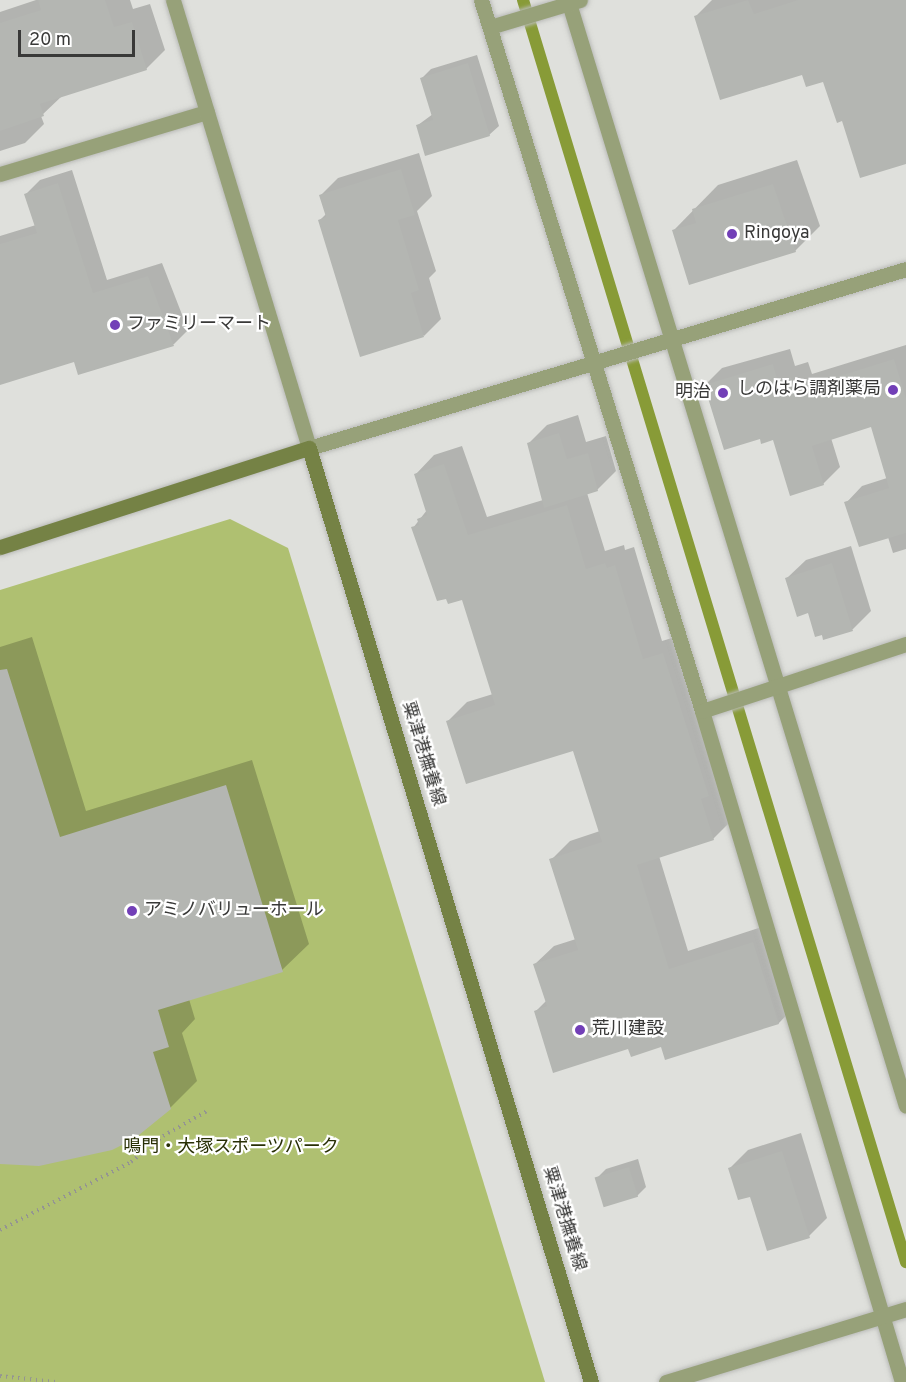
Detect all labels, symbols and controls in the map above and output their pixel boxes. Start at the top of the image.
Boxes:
scale bar [21,18,138,56]
text: 20 m [29,29,71,52]
place label: Ringoya [744,223,810,245]
marker: Ringoya [725,227,739,241]
place label: ファミリーマート [127,314,271,336]
marker: ファミリーマート [108,318,122,332]
place label: しのはら調剤薬局 [737,379,881,401]
place label: 明治 [675,382,711,404]
marker: しのはら調剤薬局 [886,383,900,397]
marker: 明治 [716,386,730,400]
street label: 粟津港撫養線 [396,699,448,809]
place label: アミノバリューホール [144,900,324,922]
marker: アミノバリューホール [125,904,139,918]
place label: 荒川建設 [592,1019,664,1041]
marker: 荒川建設 [573,1023,587,1037]
park label: 鳴門・大塚スポーツパーク [123,1137,339,1159]
street label: 粟津港撫養線 [537,1164,589,1274]

